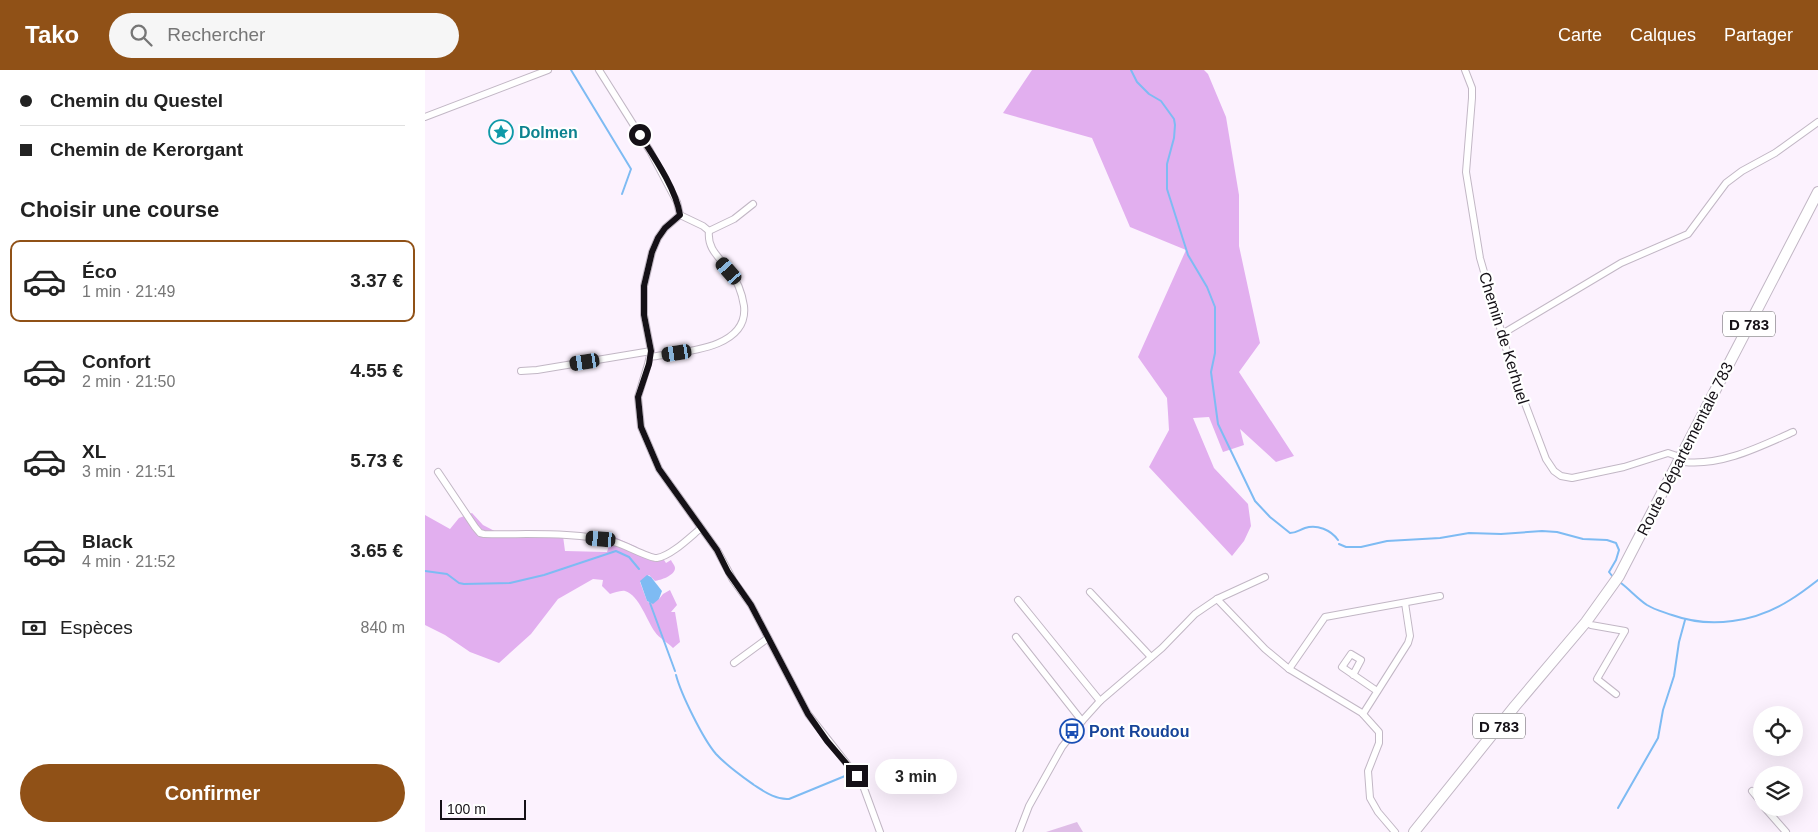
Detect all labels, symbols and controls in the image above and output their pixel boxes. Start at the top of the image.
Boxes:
search box [109,13,459,58]
text: Tako [25,21,79,48]
icon: search [127,21,155,49]
text: Rechercher [167,24,265,45]
text: Carte [1558,25,1602,45]
text: Calques [1630,25,1696,45]
text: Partager [1724,25,1793,45]
text: Chemin du Questel [50,90,223,111]
place icon: Dolmen [488,119,514,145]
place label: Dolmen [519,124,578,141]
route start [629,124,651,146]
text: Chemin de Kerorgant [50,139,243,160]
text: Choisir une course [20,197,219,222]
car [713,255,744,287]
icon: car [22,259,67,304]
text: Éco [82,261,117,282]
text: 3.37 € [350,270,403,291]
street label: Chemin de Kerhuel [1476,270,1532,406]
text: 1 min · 21:49 [82,283,175,300]
road number: D 783 [1723,312,1775,336]
car [661,343,692,363]
icon: car [22,349,67,394]
text: Confort [82,351,151,372]
car [569,352,600,372]
street label: Route Départementale 783 [1634,359,1736,538]
text: 4.55 € [350,360,403,381]
text: 2 min · 21:50 [82,373,175,390]
icon: car [22,439,67,484]
text: XL [82,441,106,462]
text: 5.73 € [350,450,403,471]
text: 3 min · 21:51 [82,463,175,480]
icon: car [22,529,67,574]
car [585,530,616,548]
text: Black [82,531,133,552]
text: 3.65 € [350,540,403,561]
text: 4 min · 21:52 [82,553,175,570]
icon: cash [20,614,48,642]
text: Espèces [60,617,133,638]
text: 840 m [361,619,405,636]
map controls [1753,706,1803,816]
button: locate [1753,706,1803,756]
road number: D 783 [1473,714,1525,738]
bus stop icon: Pont Roudou [1059,718,1085,744]
place label: Pont Roudou [1089,723,1189,740]
callout: 3 min [875,758,957,794]
button: Confirmer [20,764,405,822]
route end [846,765,868,787]
button: layers [1753,766,1803,816]
text: 3 min [895,768,937,785]
scale bar [440,797,526,820]
text: 100 m [447,801,486,817]

